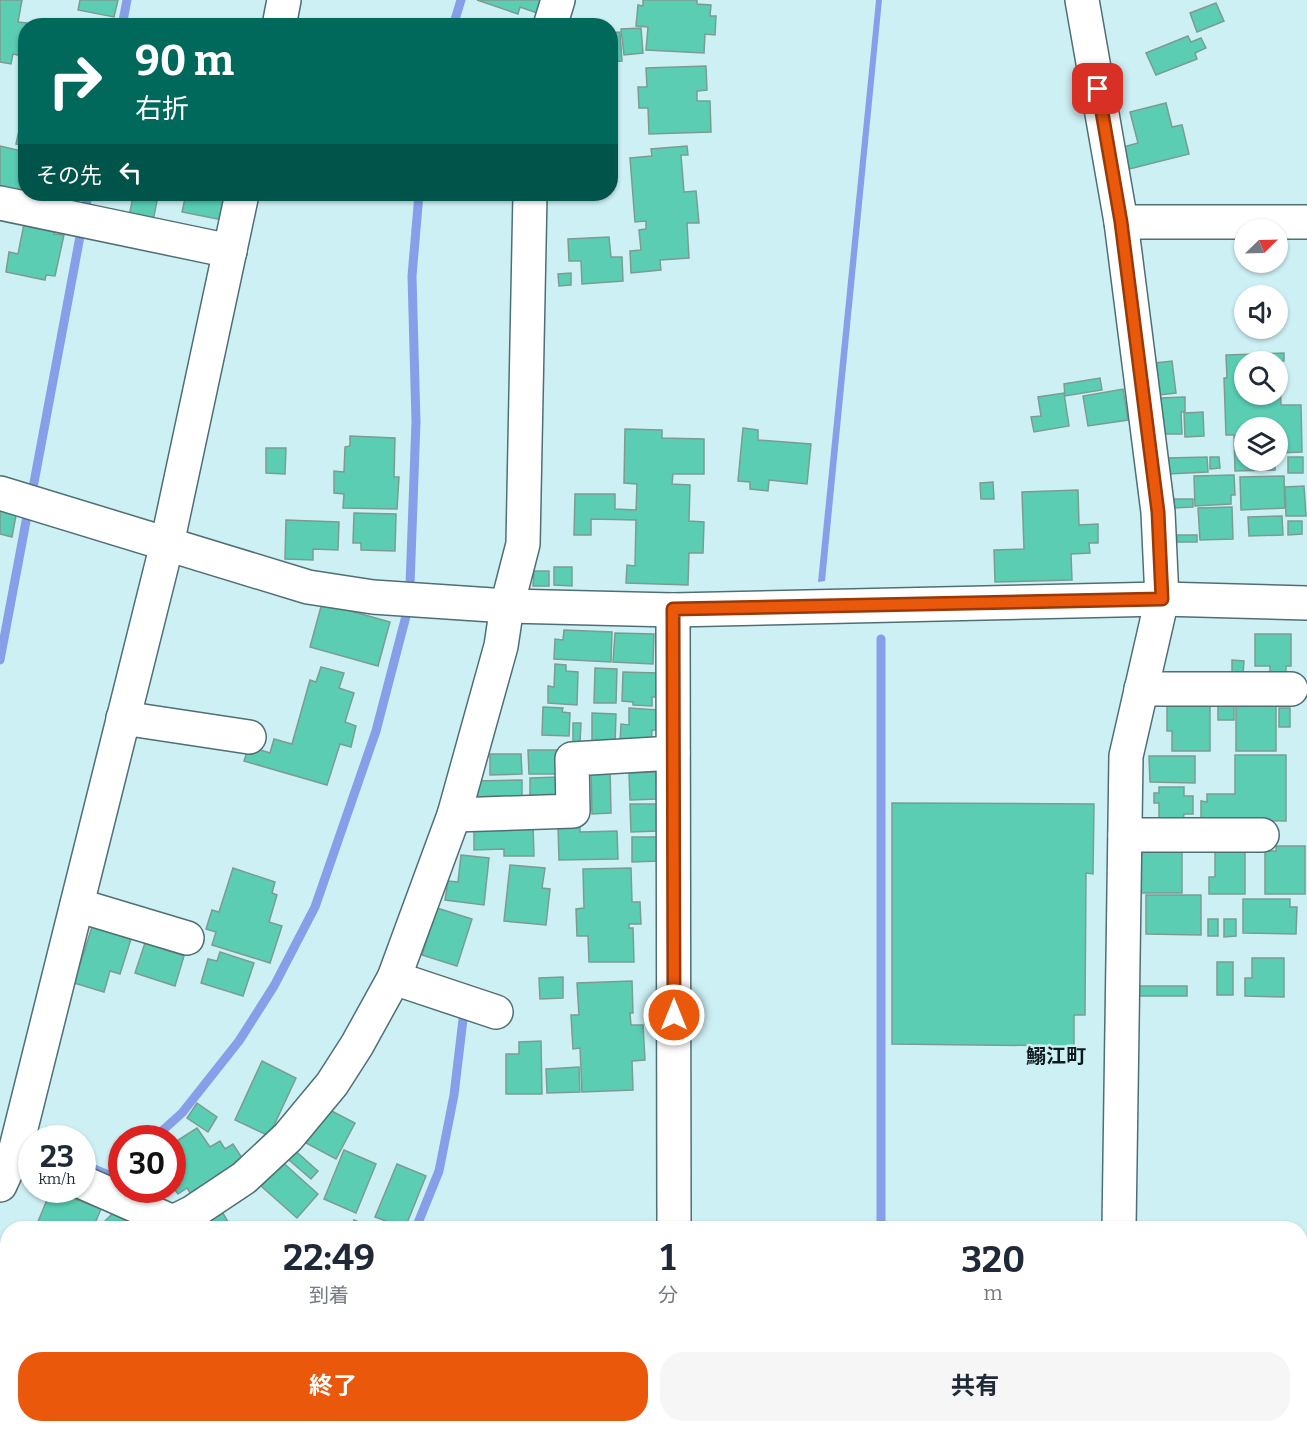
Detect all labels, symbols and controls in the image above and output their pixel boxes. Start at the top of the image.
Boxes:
text: 90 m [135,36,234,86]
icon: right [36,42,114,120]
pin [1072,63,1123,114]
icon: arrive [1081,72,1114,105]
text: 右折 [135,93,189,125]
icon: left [114,156,147,189]
text: その先 [36,162,102,189]
north arrow [1234,219,1288,273]
map controls [1234,219,1288,471]
button: sound [1234,285,1288,339]
button: search [1234,351,1288,405]
button: layers [1234,417,1288,471]
position arrow [642,983,706,1047]
district label: 鰯江町 [1026,1044,1086,1068]
speed limit sign: 30 [108,1125,186,1203]
text: 23 [40,1139,74,1175]
text: km/h [38,1170,76,1188]
text: 22:49 [283,1236,375,1280]
text: 1 [660,1236,676,1280]
text: 320 [961,1238,1025,1282]
text: m [984,1281,1003,1305]
text: 到着 [309,1283,349,1307]
text: 分 [658,1283,678,1307]
button: 終了 [18,1352,648,1421]
button: 共有 [660,1352,1290,1421]

